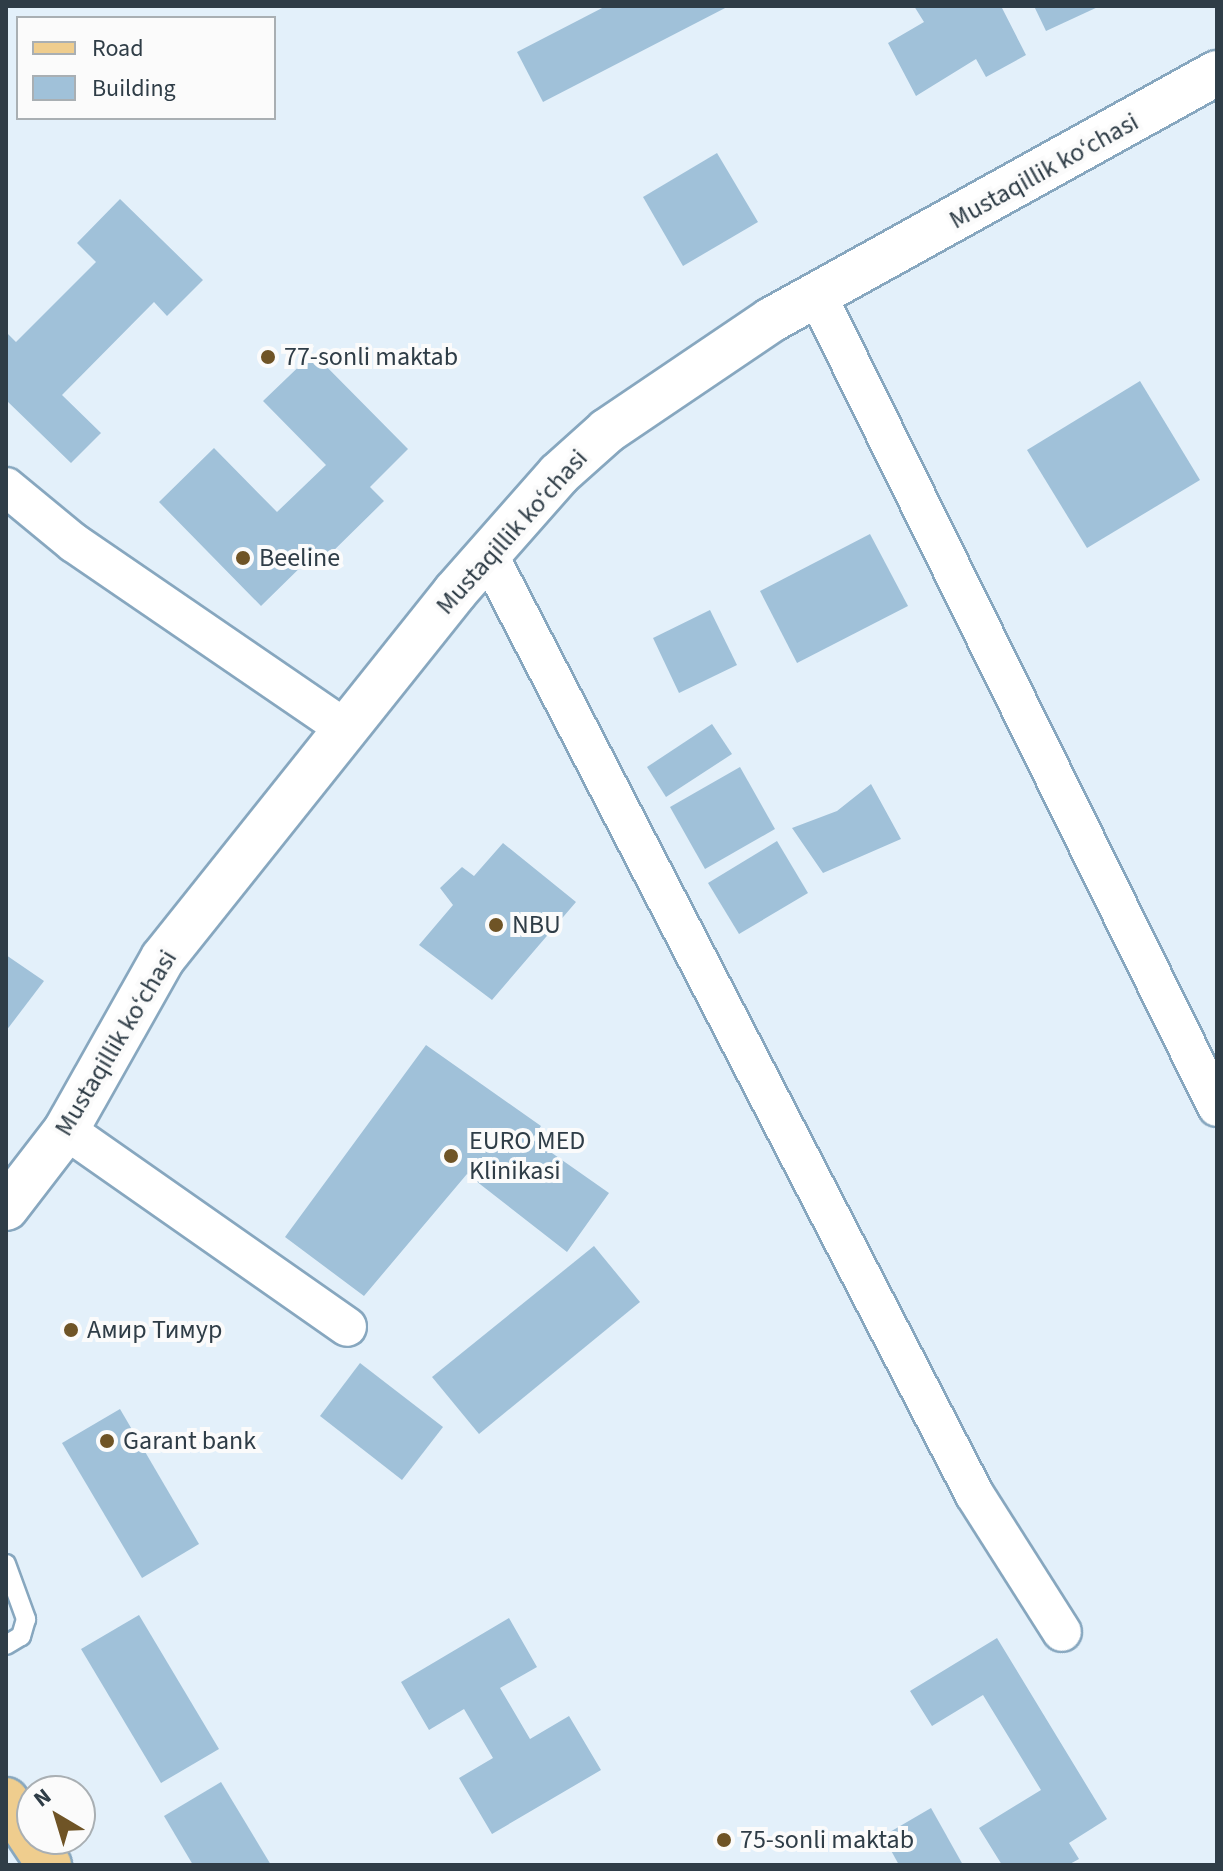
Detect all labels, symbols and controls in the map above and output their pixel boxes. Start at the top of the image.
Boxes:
legend [16,16,276,120]
text: Road [92,31,144,66]
text: Building [92,71,176,106]
street label: Mustaqillik ko‘chasi [944,106,1144,236]
place label: 77-sonli maktab [284,341,458,373]
marker: 77-sonli maktab [259,348,277,366]
street label: Mustaqillik ko‘chasi [430,443,594,621]
place label: Beeline [259,542,340,574]
marker: Beeline [234,549,252,567]
place label: NBU [512,909,561,941]
marker: NBU [487,916,505,934]
street label: Mustaqillik ko‘chasi [48,944,184,1142]
place label: EURO MED Klinikasi [469,1125,585,1186]
marker: EURO MED Klinikasi [440,1145,462,1167]
place label: Амир Тимур [87,1314,222,1346]
marker: Амир Тимур [62,1321,80,1339]
place label: Garant bank [123,1425,256,1457]
marker: Garant bank [98,1432,116,1450]
north arrow [16,1775,96,1855]
text: N [27,1781,58,1815]
place label: 75-sonli maktab [740,1824,914,1856]
marker: 75-sonli maktab [715,1831,733,1849]

